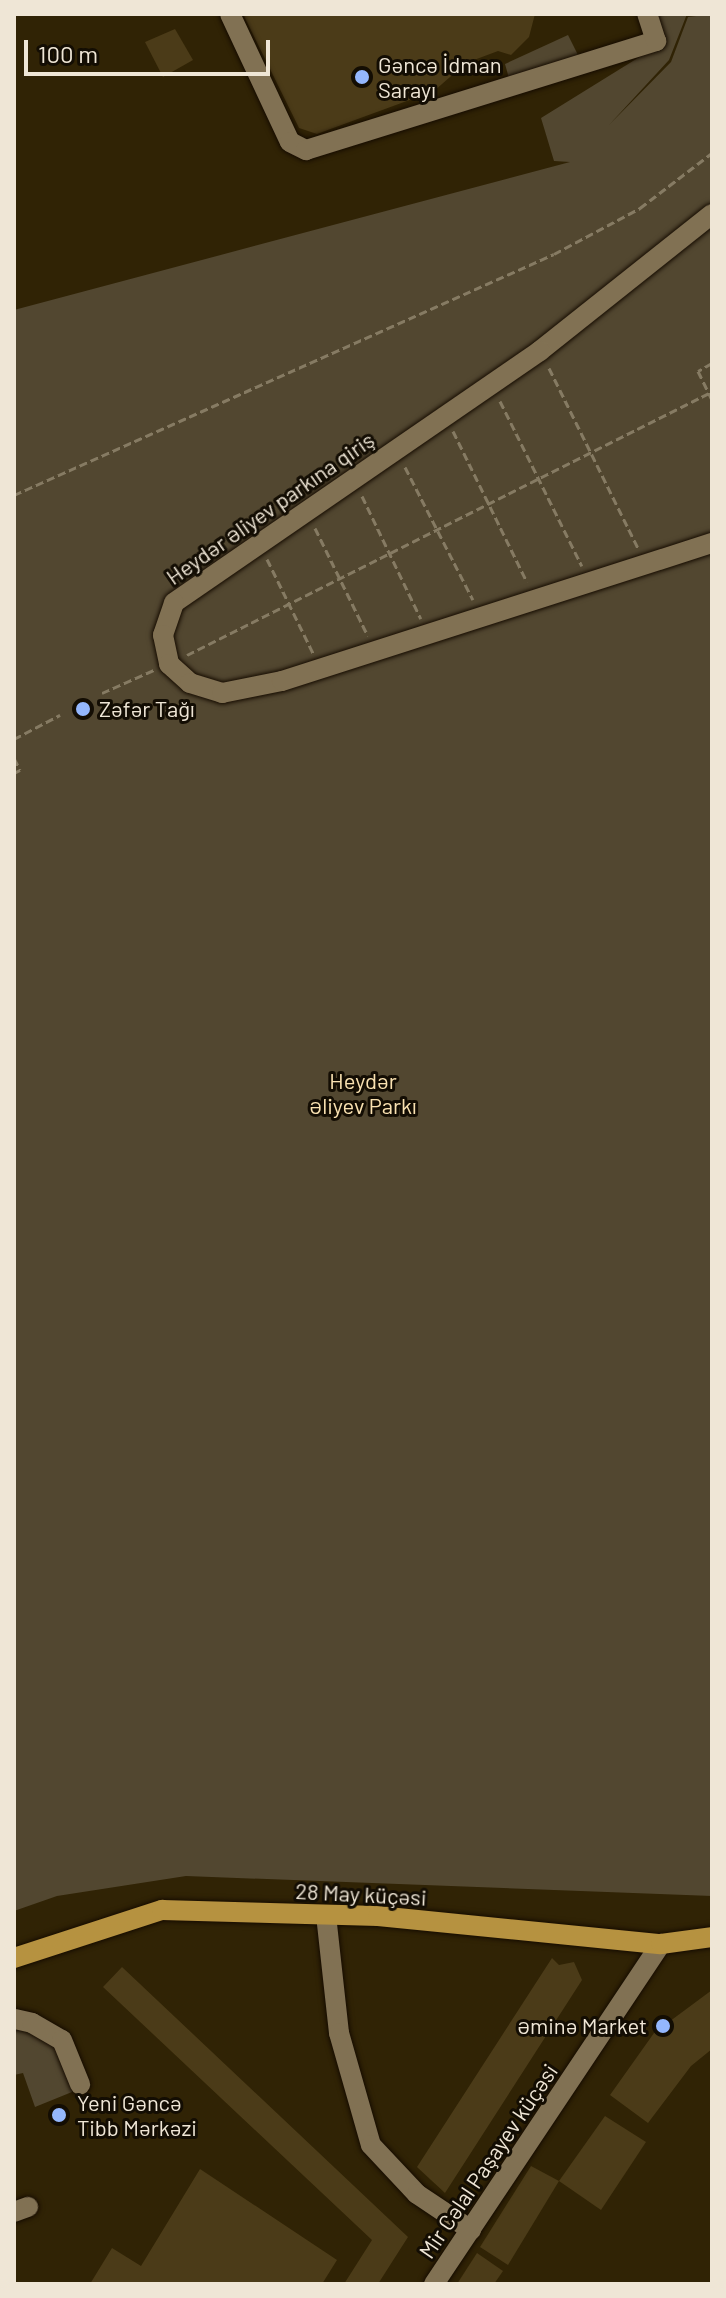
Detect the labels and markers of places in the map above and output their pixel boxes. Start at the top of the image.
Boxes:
place label: Gəncə İdman Sarayı [378,51,501,102]
marker: Gəncə İdman Sarayı [353,68,371,86]
place label: Zəfər Tağı [99,696,195,722]
marker: Zəfər Tağı [74,700,92,718]
place label: Əminə Market [517,2013,647,2039]
marker: Əminə Market [654,2017,672,2035]
place label: Yeni Gəncə Tibb Mərkəzi [77,2089,197,2140]
marker: Yeni Gəncə Tibb Mərkəzi [48,2104,70,2126]

